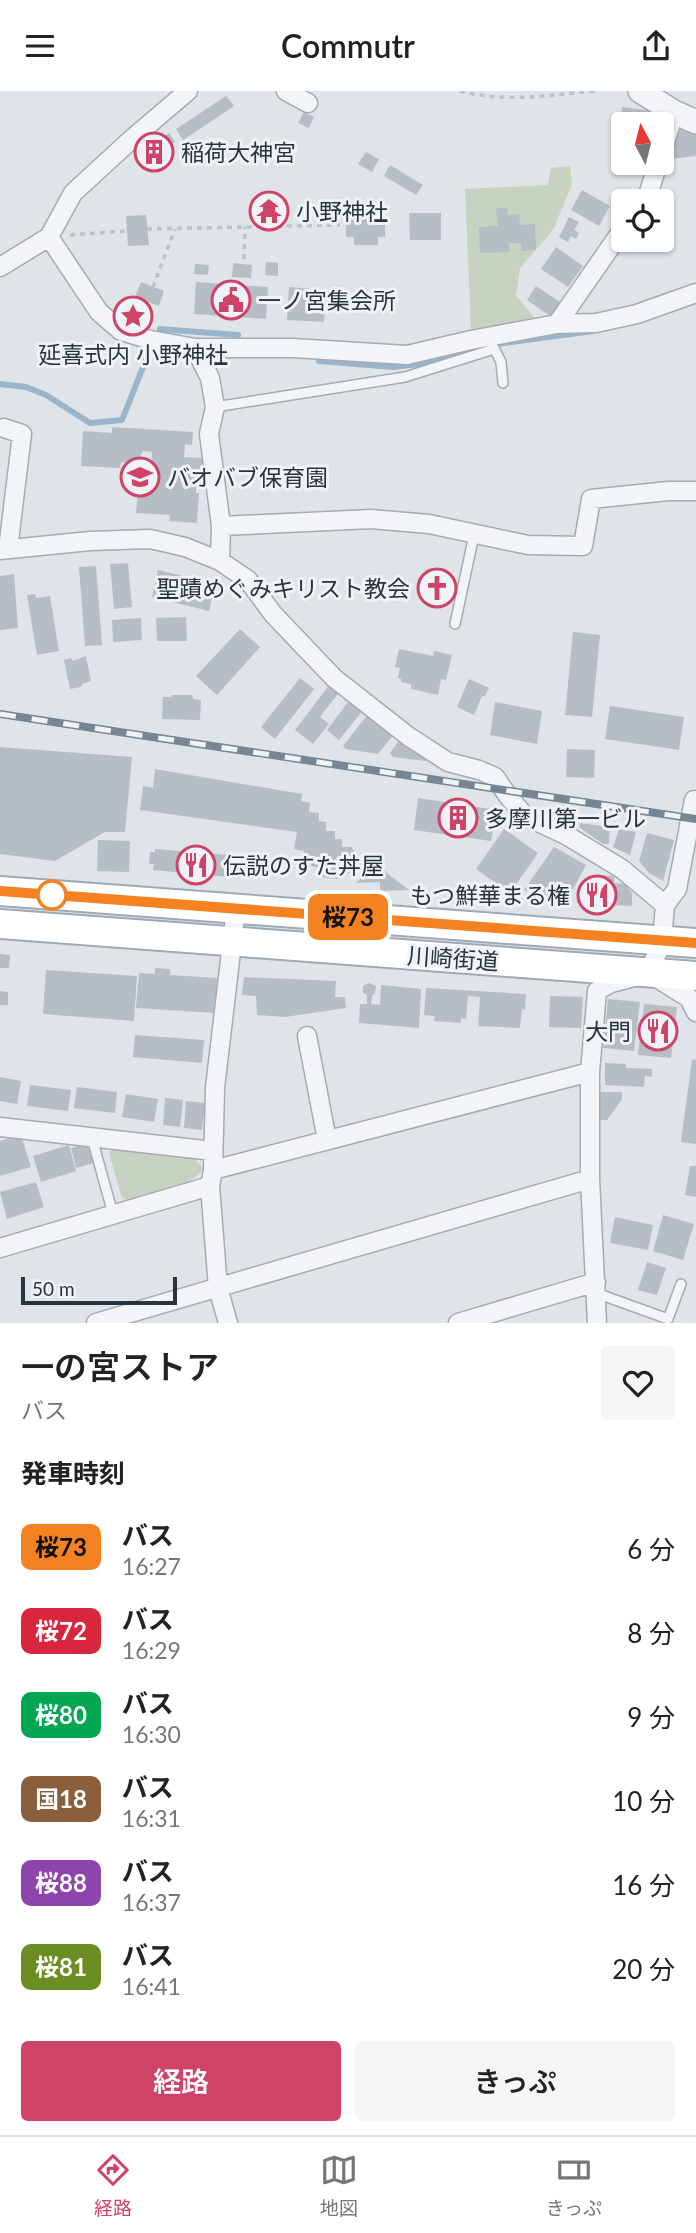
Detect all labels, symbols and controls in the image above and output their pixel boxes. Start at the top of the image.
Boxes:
text: Commutr [281,26,415,65]
icon: menu [21,27,59,65]
icon: share [637,27,675,65]
north arrow [611,112,674,175]
map controls [611,112,674,252]
building icon: 稲荷大神宮 [133,131,175,173]
place label: 稲荷大神宮 [181,138,296,166]
button: locate [611,189,674,252]
temple icon: 小野神社 [248,190,290,232]
place label: 小野神社 [296,197,388,225]
public building icon: 一ノ宮集会所 [210,279,252,321]
place label: 一ノ宮集会所 [258,286,396,314]
place icon: 延喜式内 小野神社 [112,295,154,337]
place label: 延喜式内 小野神社 [38,340,228,368]
school or university icon: バオバブ保育園 [119,456,161,498]
place label: バオバブ保育園 [167,463,328,491]
church icon: 聖蹟めぐみキリスト教会 [416,567,458,609]
place label: 聖蹟めぐみキリスト教会 [156,574,410,602]
building icon: 多摩川第一ビル [437,797,479,839]
place label: 多摩川第一ビル [485,804,646,832]
restaurant icon: 伝説のすた丼屋 [175,844,217,886]
place label: 伝説のすた丼屋 [223,851,384,879]
restaurant icon: もつ鮮華まる権 [576,874,618,916]
unlabelled marker [37,880,67,910]
place label: もつ鮮華まる権 [410,881,570,909]
line badge: 桜73 [308,894,388,940]
text: 桜73 [322,902,374,931]
street label: 川崎街道 [406,941,500,975]
restaurant icon: 大門 [637,1010,679,1052]
place label: 大門 [585,1017,631,1045]
scale bar [21,1274,177,1306]
text: 50 m [32,1277,75,1300]
text: 一の宮ストア [21,1346,219,1386]
button: heart [601,1346,675,1420]
text: バス [21,1396,67,1424]
text: 発車時刻 [21,1457,125,1489]
text: バス [122,1519,174,1551]
text: 桜73 [35,1532,87,1561]
text: 6 分 [627,1533,675,1565]
text: 16:27 [122,1552,181,1580]
text: バス [122,1603,174,1635]
text: 桜72 [35,1616,87,1645]
text: 8 分 [627,1617,675,1649]
text: 16:29 [122,1636,181,1664]
text: バス [122,1687,174,1719]
text: 桜80 [35,1700,87,1729]
text: 9 分 [627,1701,675,1733]
text: 16:30 [122,1720,181,1748]
text: バス [122,1771,174,1803]
text: 国18 [35,1784,87,1813]
text: 10 分 [612,1785,675,1817]
text: 16:31 [122,1804,181,1832]
text: バス [122,1855,174,1887]
text: 桜88 [35,1868,87,1897]
text: 16 分 [612,1869,675,1901]
text: 16:37 [122,1888,181,1916]
text: バス [122,1939,174,1971]
text: 桜81 [35,1952,87,1981]
text: 20 分 [612,1953,675,1985]
text: 16:41 [122,1972,181,2000]
button: 経路 [21,2041,341,2121]
button: きっぷ [355,2041,675,2121]
tab: 経路 [94,2151,132,2220]
tab: 地図 [320,2151,358,2220]
tab: きっぷ [546,2151,602,2220]

